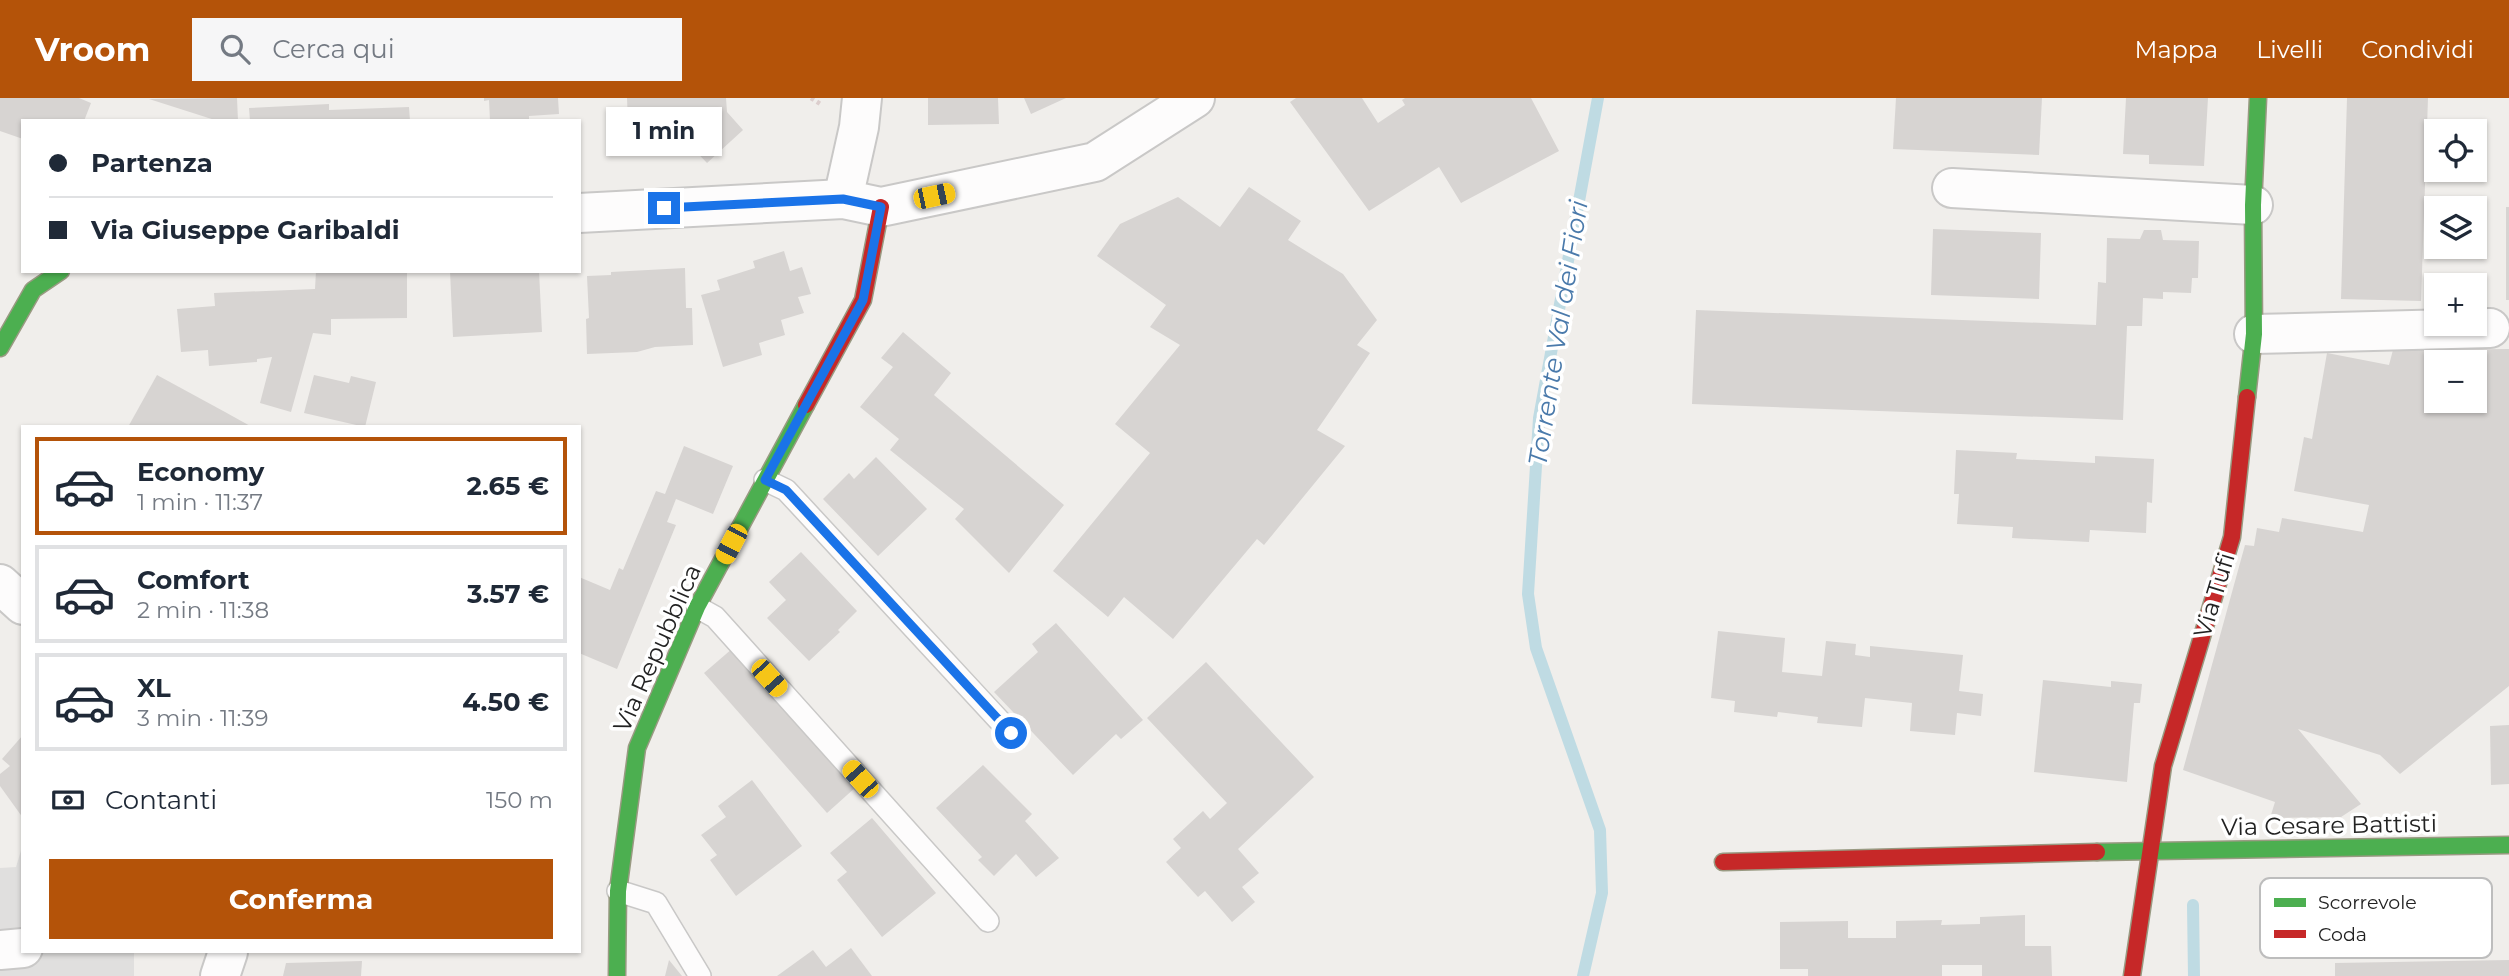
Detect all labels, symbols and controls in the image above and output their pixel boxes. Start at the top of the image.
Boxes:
search box [192,18,682,81]
text: Vroom [35,29,150,69]
icon: search [216,30,254,68]
text: Cerca qui [272,33,395,65]
text: Mappa [2135,35,2218,64]
text: Livelli [2256,35,2323,64]
text: Condividi [2361,35,2474,64]
callout: 1 min [606,106,722,155]
text: 1 min [633,117,695,145]
map controls [2424,119,2487,413]
button: locate [2424,119,2487,182]
text: Partenza [91,147,213,179]
car [912,181,957,211]
route end [648,192,680,224]
button: layers [2424,196,2487,259]
water label: Torrente Val dei Fiori [1521,197,1595,468]
text: Via Giuseppe Garibaldi [91,214,400,246]
button: + [2424,273,2487,336]
button: − [2424,350,2487,413]
icon: car [53,455,116,518]
text: Economy [137,456,264,488]
text: 2.65 € [466,470,549,502]
text: 1 min · 11:37 [137,488,263,516]
car [712,521,751,567]
street label: Via Tufi [2187,549,2241,641]
street label: Via Repubblica [607,560,707,736]
icon: car [53,563,116,626]
text: Comfort [137,564,249,596]
text: 3.57 € [467,578,549,610]
text: 2 min · 11:38 [137,596,269,624]
car [748,655,791,701]
icon: car [53,671,116,734]
text: XL [137,672,171,704]
text: 4.50 € [462,686,549,718]
text: 3 min · 11:39 [137,704,268,732]
route start [995,717,1027,749]
car [839,756,882,802]
icon: cash [49,781,87,819]
text: Contanti [105,784,217,816]
text: 150 m [486,786,553,814]
street label: Via Cesare Battisti [2221,809,2437,841]
button: Conferma [49,859,553,939]
legend [2260,878,2492,958]
text: Scorrevole [2318,891,2417,914]
text: Coda [2318,923,2367,946]

